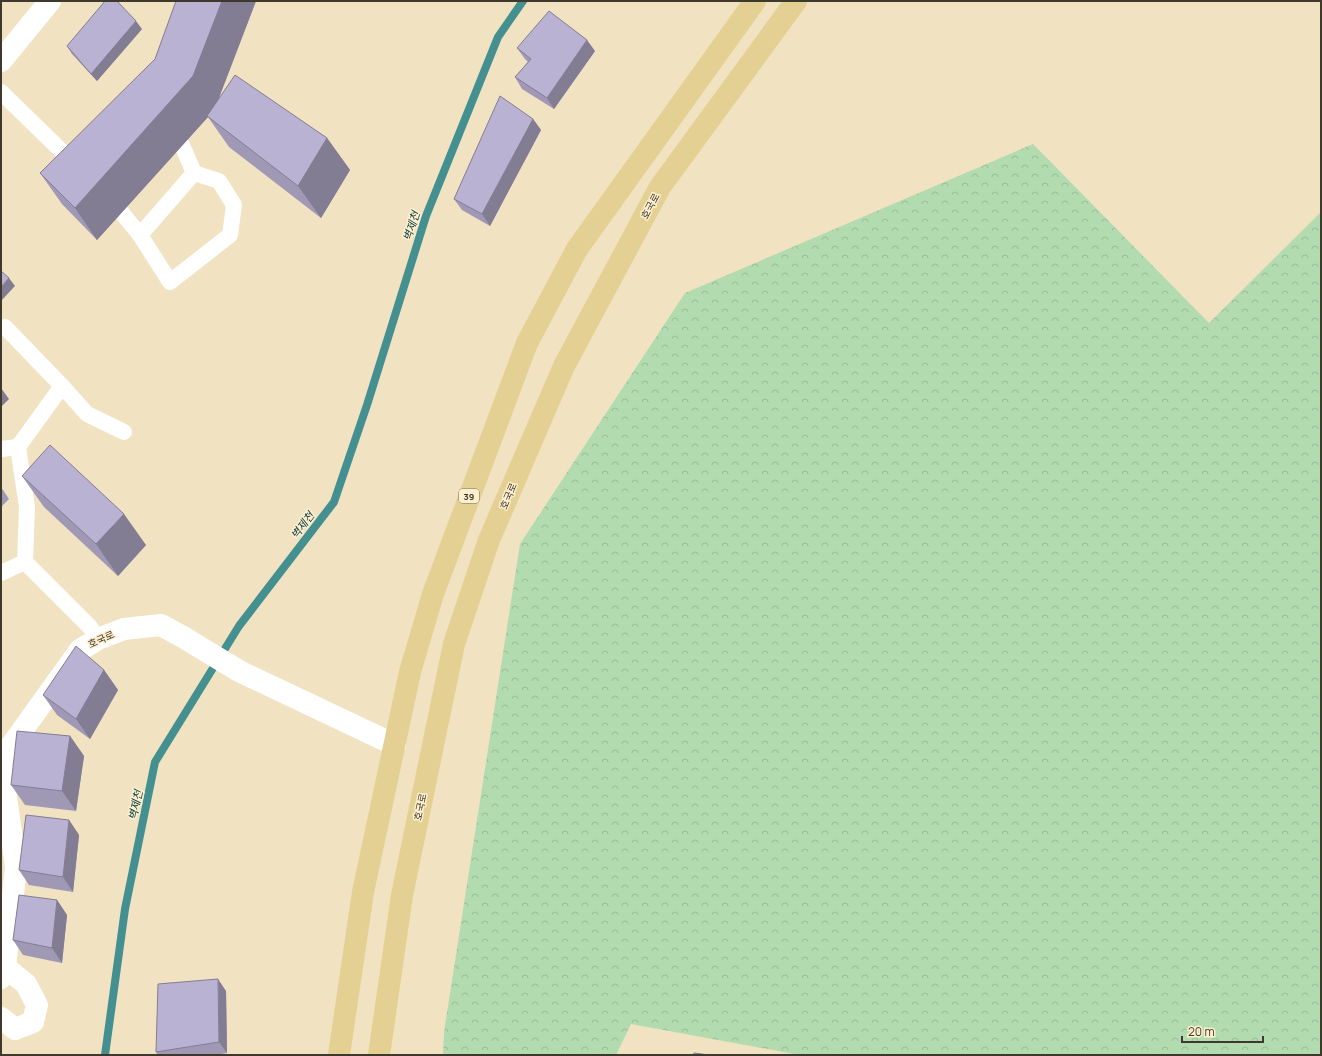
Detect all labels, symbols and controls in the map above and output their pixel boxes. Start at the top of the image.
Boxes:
street label: 호국로 [637,191,663,221]
water label: 벽제천 [399,207,423,243]
street label: 호국로 [496,481,520,511]
road number: 39 [459,489,479,503]
water label: 벽제천 [287,507,318,542]
street label: 호국로 [86,627,116,651]
water label: 벽제천 [125,787,146,821]
street label: 호국로 [410,792,430,822]
scale bar [1182,1018,1263,1044]
text: 20 m [1188,1023,1215,1040]

